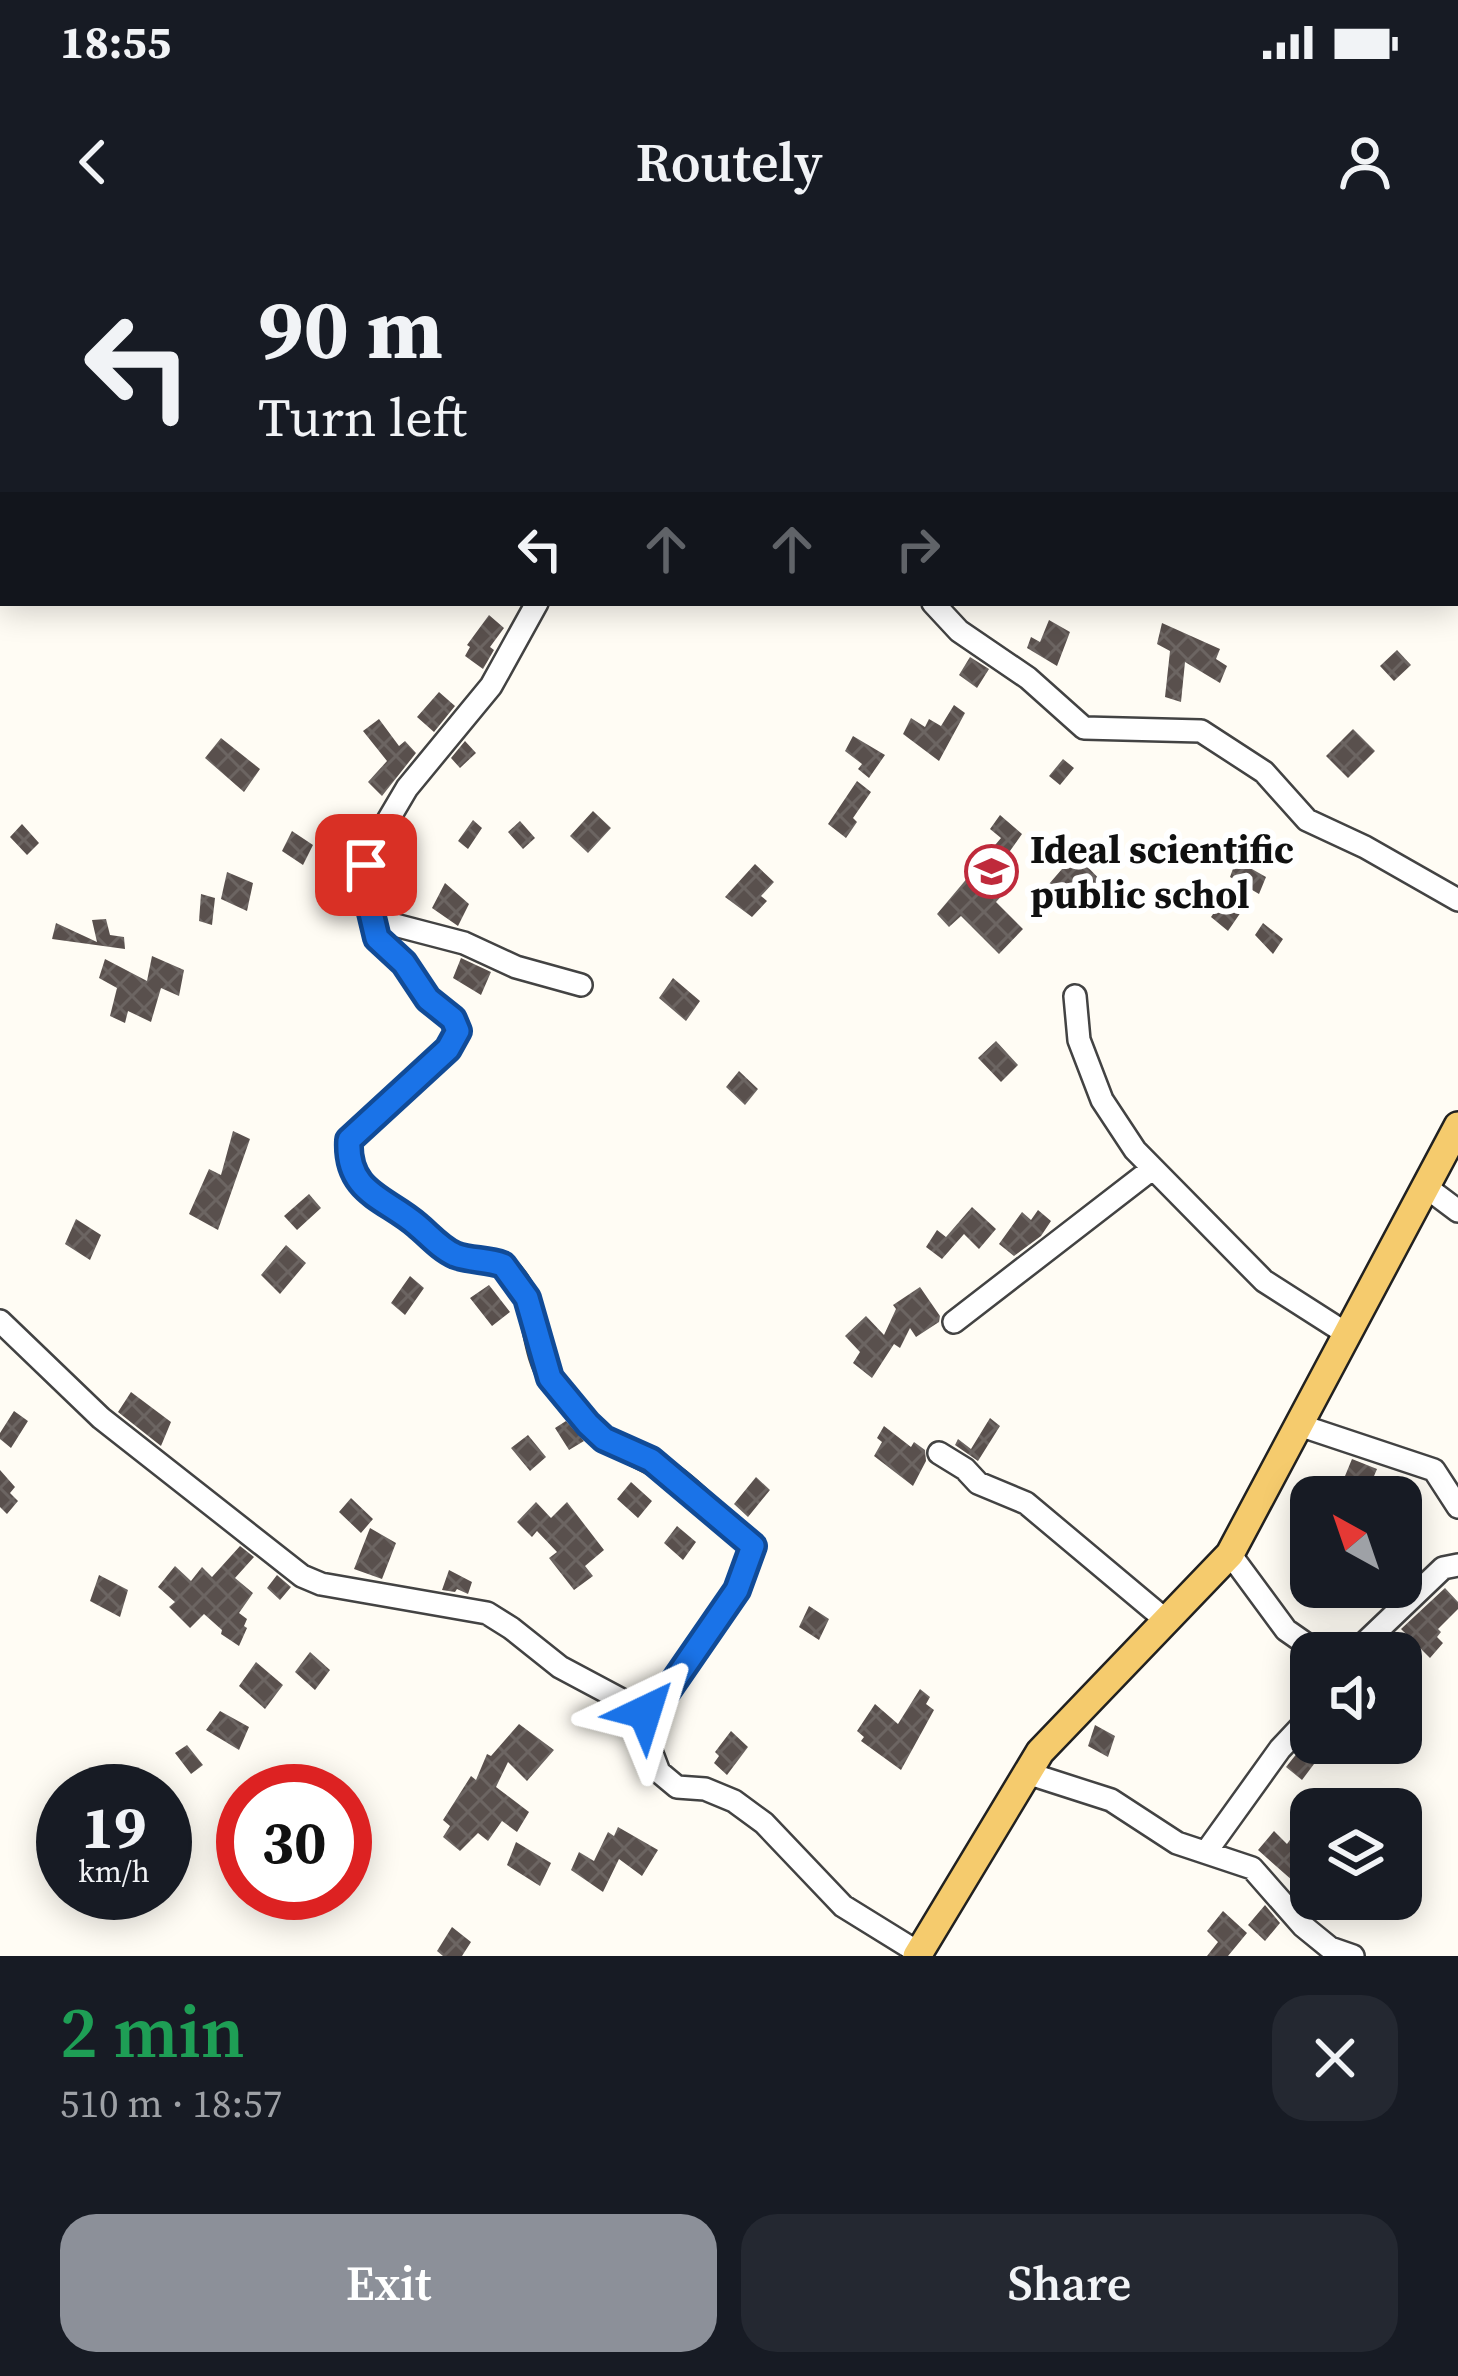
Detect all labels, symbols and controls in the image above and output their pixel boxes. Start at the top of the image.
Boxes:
text: 18:55 [60,11,171,73]
text: Routely [636,125,822,199]
icon: back [60,129,126,195]
icon: person [1332,129,1398,195]
text: 90 m [258,271,443,386]
icon: left [60,288,216,444]
text: Turn left [258,380,467,454]
icon: left [507,516,573,582]
icon: ahead [633,516,699,582]
icon: ahead [759,516,825,582]
icon: right [885,516,951,582]
pin [315,814,417,916]
place label: Ideal scientific public schol [1030,823,1294,921]
icon: arrive [333,832,399,898]
school or university icon: Ideal scientific public schol [963,843,1019,899]
north arrow [1290,1476,1422,1608]
map controls [1290,1476,1422,1920]
button: sound [1290,1632,1422,1764]
position arrow [582,1649,708,1775]
speed limit sign: 30 [216,1764,372,1920]
text: 19 [81,1786,147,1868]
button: layers [1290,1788,1422,1920]
text: km/h [78,1851,150,1892]
text: 2 min [60,1982,245,2081]
button: close [1272,1995,1398,2121]
text: 510 m · 18:57 [60,2077,282,2130]
button: Exit [60,2214,717,2352]
button: Share [741,2214,1398,2352]

